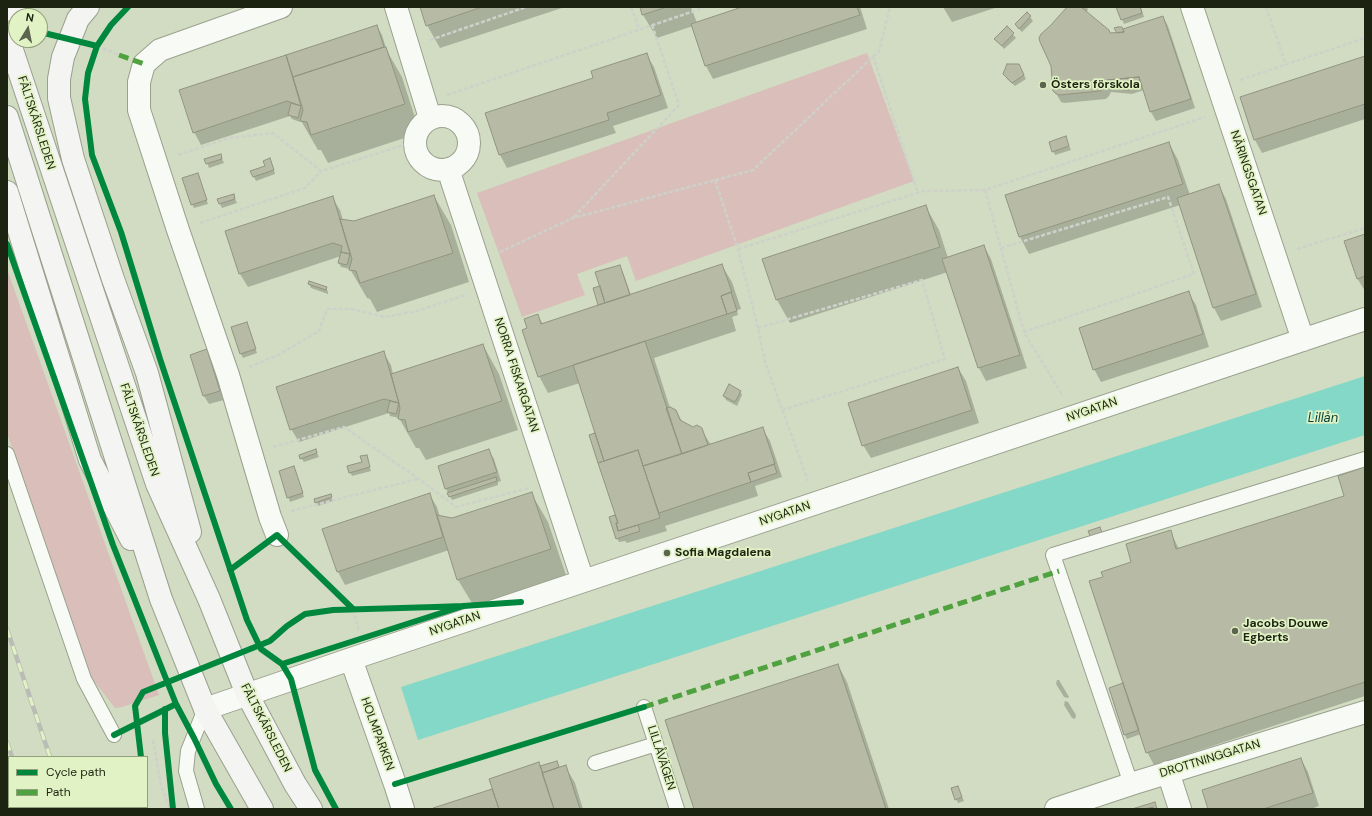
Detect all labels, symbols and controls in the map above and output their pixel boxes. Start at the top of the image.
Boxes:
north arrow [8,8,48,48]
text: N [25,10,35,25]
street label: FÄLTSKÄRSLEDEN [14,74,58,172]
place label: Östers förskola [1051,78,1140,92]
marker: Östers förskola [1038,80,1048,90]
street label: NÄRINGSGATAN [1227,129,1269,217]
street label: NORRA FISKARGATAN [491,316,541,434]
street label: FÄLTSKÄRSLEDEN [116,382,162,478]
street label: NYGATAN [1065,395,1119,425]
water label: Lillån [1308,411,1338,427]
street label: NYGATAN [758,499,812,529]
place label: Sofia Magdalena [675,546,771,560]
marker: Sofia Magdalena [662,548,672,558]
street label: NYGATAN [428,609,482,639]
place label: Jacobs Douwe Egberts [1243,617,1328,645]
marker: Jacobs Douwe Egberts [1230,626,1240,636]
street label: FÄLTSKÄRSLEDEN [237,681,295,775]
street label: HOLMPARKEN [357,695,397,773]
street label: LILLÅVÄGEN [644,724,678,792]
street label: DROTTNINGGATAN [1158,737,1262,781]
legend [8,756,148,808]
text: Cycle path [46,764,106,780]
text: Path [46,784,71,800]

